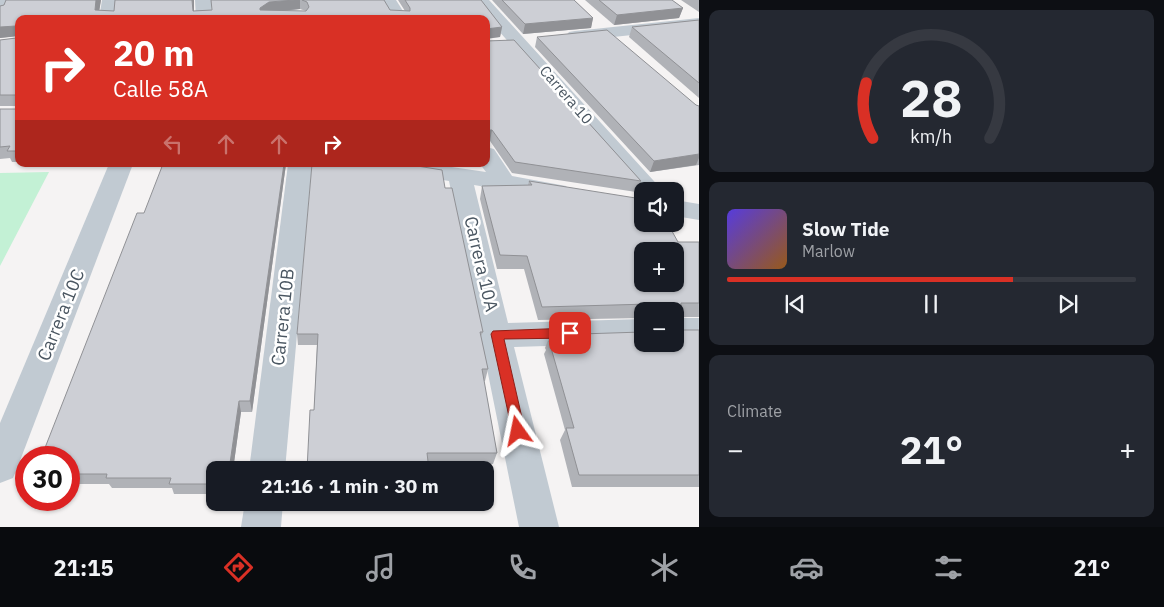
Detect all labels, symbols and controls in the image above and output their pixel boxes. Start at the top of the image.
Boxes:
text: 20 m [113,30,195,76]
icon: right [30,35,95,100]
street label: Carrera 10 [536,61,597,128]
text: 28 [900,64,963,131]
text: Calle 58A [113,74,208,103]
text: km/h [911,125,953,148]
icon: left [159,130,187,158]
icon: ahead [212,130,240,158]
icon: ahead [265,130,293,158]
icon: right [318,130,346,158]
map controls [634,182,684,352]
button: sound [634,182,684,232]
street label: Carrera 10A [459,214,504,314]
text: Slow Tide [802,217,889,241]
text: Marlow [802,241,855,261]
button: + [634,242,684,292]
street label: Carrera 10C [32,266,89,364]
street label: Carrera 10B [266,267,299,367]
icon: previous [781,290,809,318]
icon: pause [917,290,945,318]
icon: next [1054,290,1082,318]
button: − [634,302,684,352]
pin [549,312,591,354]
icon: arrive [556,319,584,347]
text: Climate [727,401,782,421]
position arrow [491,404,543,456]
text: 21° [900,425,963,474]
text: − [727,431,744,468]
text: + [1119,431,1136,468]
speed limit sign: 30 [15,446,80,511]
text: 21:16 · 1 min · 30 m [261,474,439,498]
icon: directions [221,550,256,585]
icon: music [363,550,398,585]
icon: phone [505,550,540,585]
icon: climate [647,550,682,585]
icon: car [789,550,824,585]
icon: filters [931,550,966,585]
text: 21:15 [54,553,114,582]
text: 21° [1074,553,1110,582]

